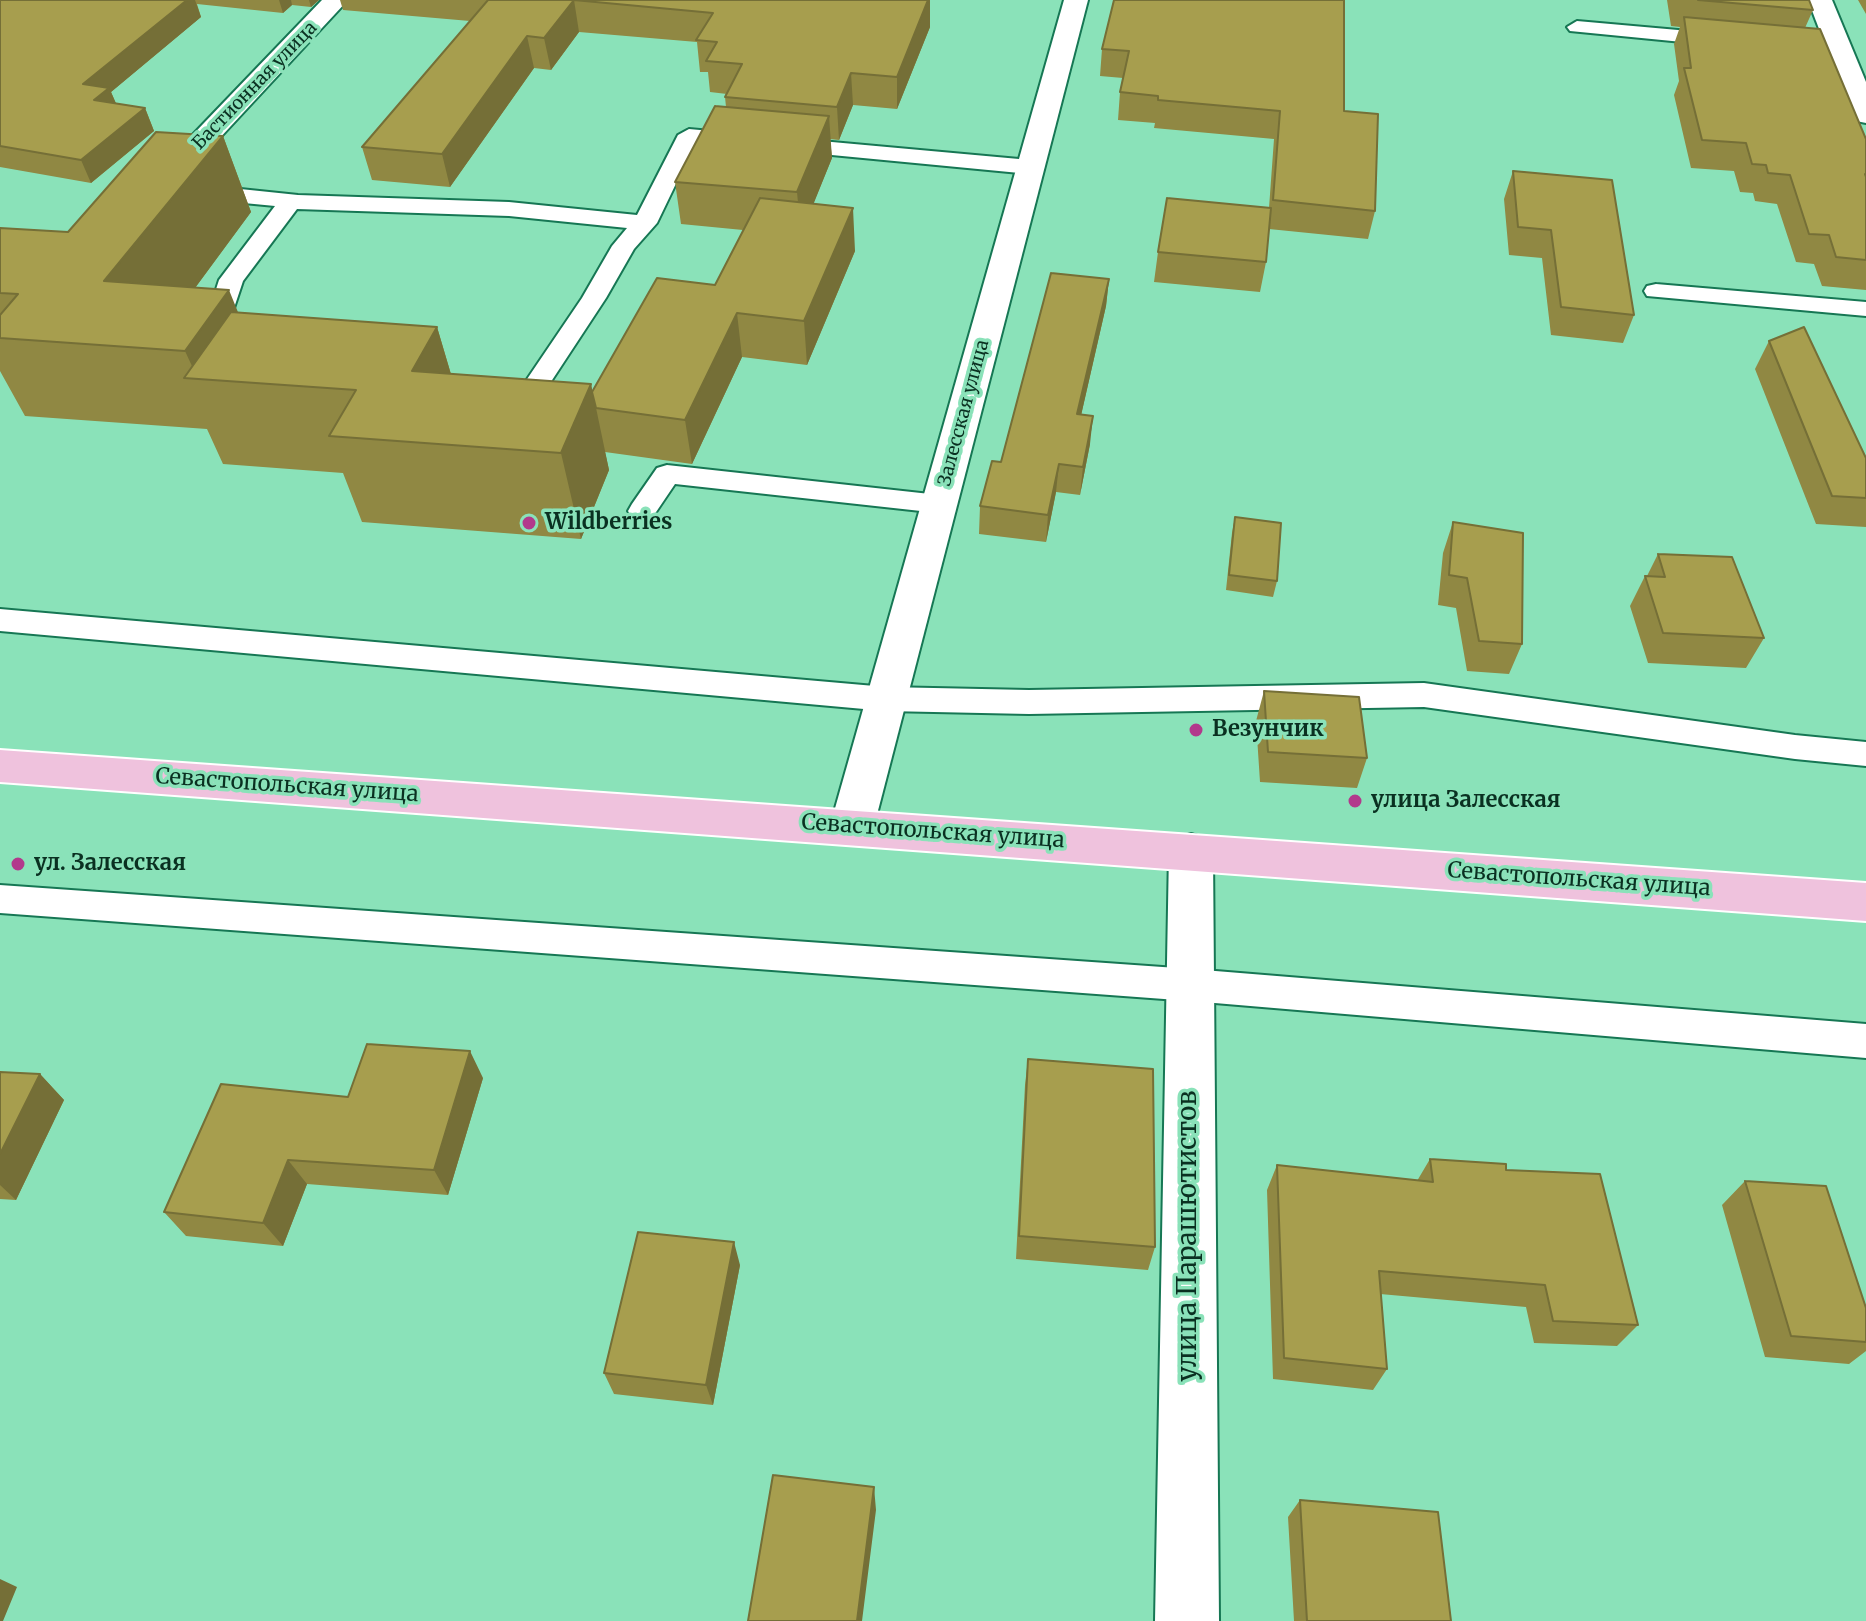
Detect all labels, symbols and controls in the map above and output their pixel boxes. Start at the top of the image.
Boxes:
street label: Бастионная улица [188,17,322,155]
street label: Залесская улица [934,338,994,488]
place label: Wildberries [545,510,672,536]
marker: Wildberries [520,514,538,532]
place label: Везунчик [1212,717,1324,743]
marker: Везунчик [1187,721,1205,739]
street label: Севастопольская улица [155,764,419,808]
place label: улица Залесская [1371,788,1561,814]
marker: улица Залесская [1346,792,1364,810]
street label: Севастопольская улица [801,810,1065,854]
place label: ул. Залесская [34,851,186,877]
marker: ул. Залесская [9,855,27,873]
street label: Севастопольская улица [1447,858,1711,902]
street label: улица Парашютистов [1173,1091,1205,1381]

